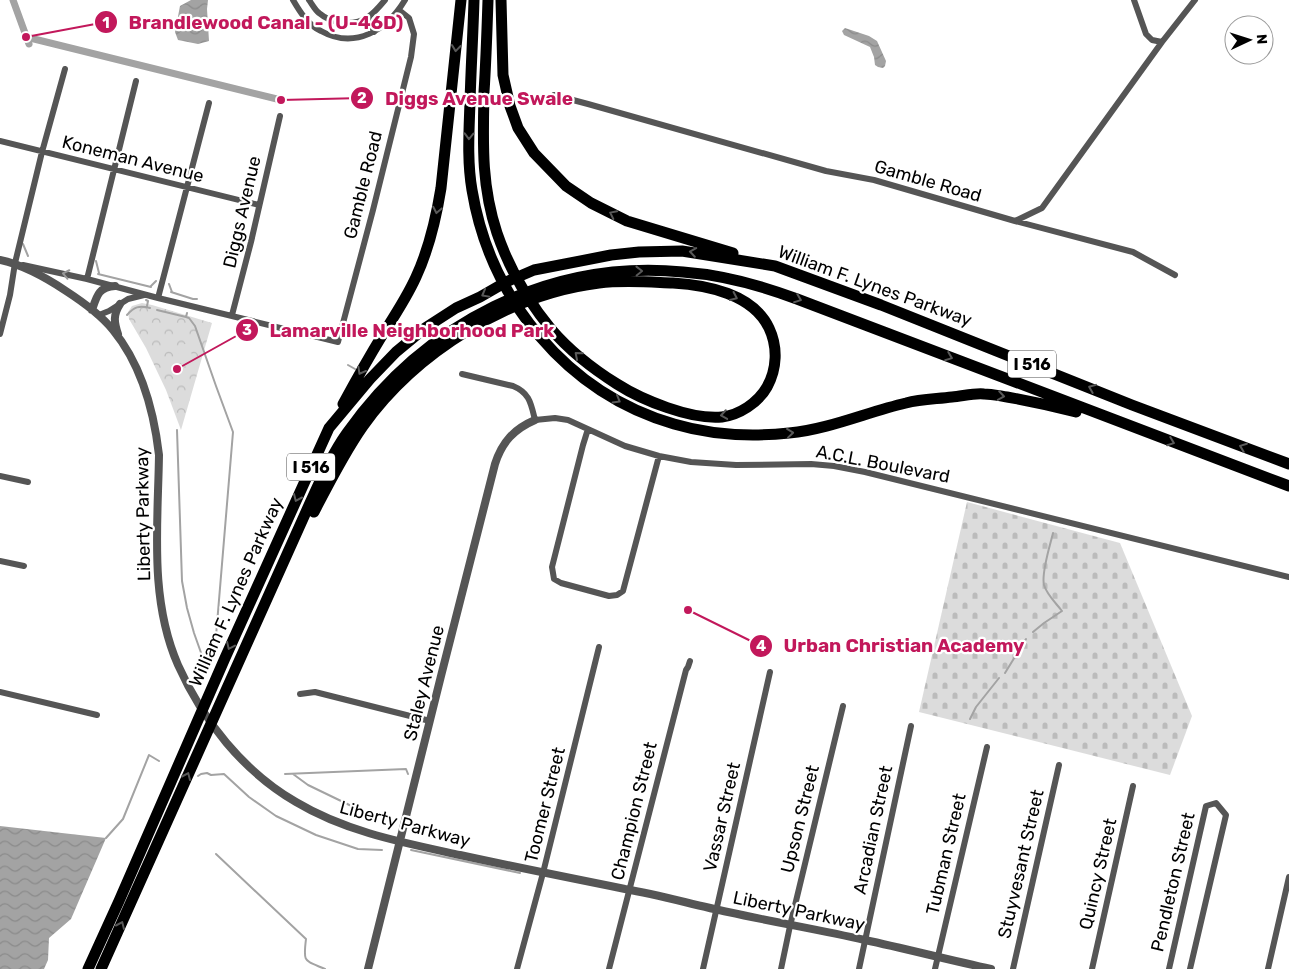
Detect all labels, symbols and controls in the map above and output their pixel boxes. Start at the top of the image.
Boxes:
callout: Brandlewood Canal - (U-46D) [94,5,413,39]
text: Brandlewood Canal - (U-46D) [129,11,403,34]
text: 1 [102,14,110,32]
north arrow [1224,15,1274,65]
text: N [1253,34,1270,45]
one-way arrow [451,45,462,53]
callout: Diggs Avenue Swale [349,81,583,115]
text: Diggs Avenue Swale [385,87,573,110]
text: 2 [357,89,367,107]
street label: Gamble Road [339,129,387,241]
street label: Koneman Avenue [60,131,206,187]
one-way arrow [464,132,474,140]
street label: Diggs Avenue [218,154,266,270]
street label: Gamble Road [872,155,984,207]
one-way arrow [433,205,443,214]
one-way arrow [609,210,618,220]
street label: William F. Lynes Parkway [775,241,975,331]
one-way arrow [688,248,697,258]
one-way arrow [635,265,643,276]
one-way arrow [62,269,71,280]
one-way arrow [481,288,490,298]
one-way arrow [729,291,738,302]
one-way arrow [793,293,801,303]
callout: Lamarville Neighborhood Park [234,313,564,347]
text: Lamarville Neighborhood Park [270,319,554,342]
text: 3 [242,321,252,339]
road number: I 516 [1008,350,1056,378]
one-way arrow [945,351,953,361]
one-way arrow [574,352,583,361]
one-way arrow [357,366,367,375]
one-way arrow [1088,384,1097,395]
one-way arrow [996,391,1005,401]
one-way arrow [611,393,620,403]
one-way arrow [720,410,728,420]
one-way arrow [787,428,795,439]
one-way arrow [1166,436,1175,446]
street label: A.C.L. Boulevard [814,440,952,488]
one-way arrow [1240,443,1248,453]
street label: Liberty Parkway [131,447,155,581]
road number: I 516 [287,454,335,481]
one-way arrow [293,493,303,502]
street label: William F. Lynes Parkway [184,494,288,690]
street label: Staley Avenue [399,623,449,743]
callout: Urban Christian Academy [748,629,1035,663]
text: Urban Christian Academy [784,634,1025,657]
text: 4 [756,637,766,655]
one-way arrow [226,641,236,650]
street label: Champion Street [606,740,662,882]
street label: Toomer Street [520,745,570,865]
street label: Vassar Street [699,760,745,874]
street label: Upson Street [776,763,824,875]
street label: Arcadian Street [849,764,897,896]
one-way arrow [181,772,192,781]
street label: Stuyvesant Street [993,787,1049,941]
street label: Tubman Street [921,791,971,917]
street label: Liberty Parkway [337,796,473,852]
street label: Pendleton Street [1146,810,1200,954]
street label: Quincy Street [1074,816,1122,932]
street label: Liberty Parkway [731,886,867,936]
one-way arrow [114,921,125,930]

